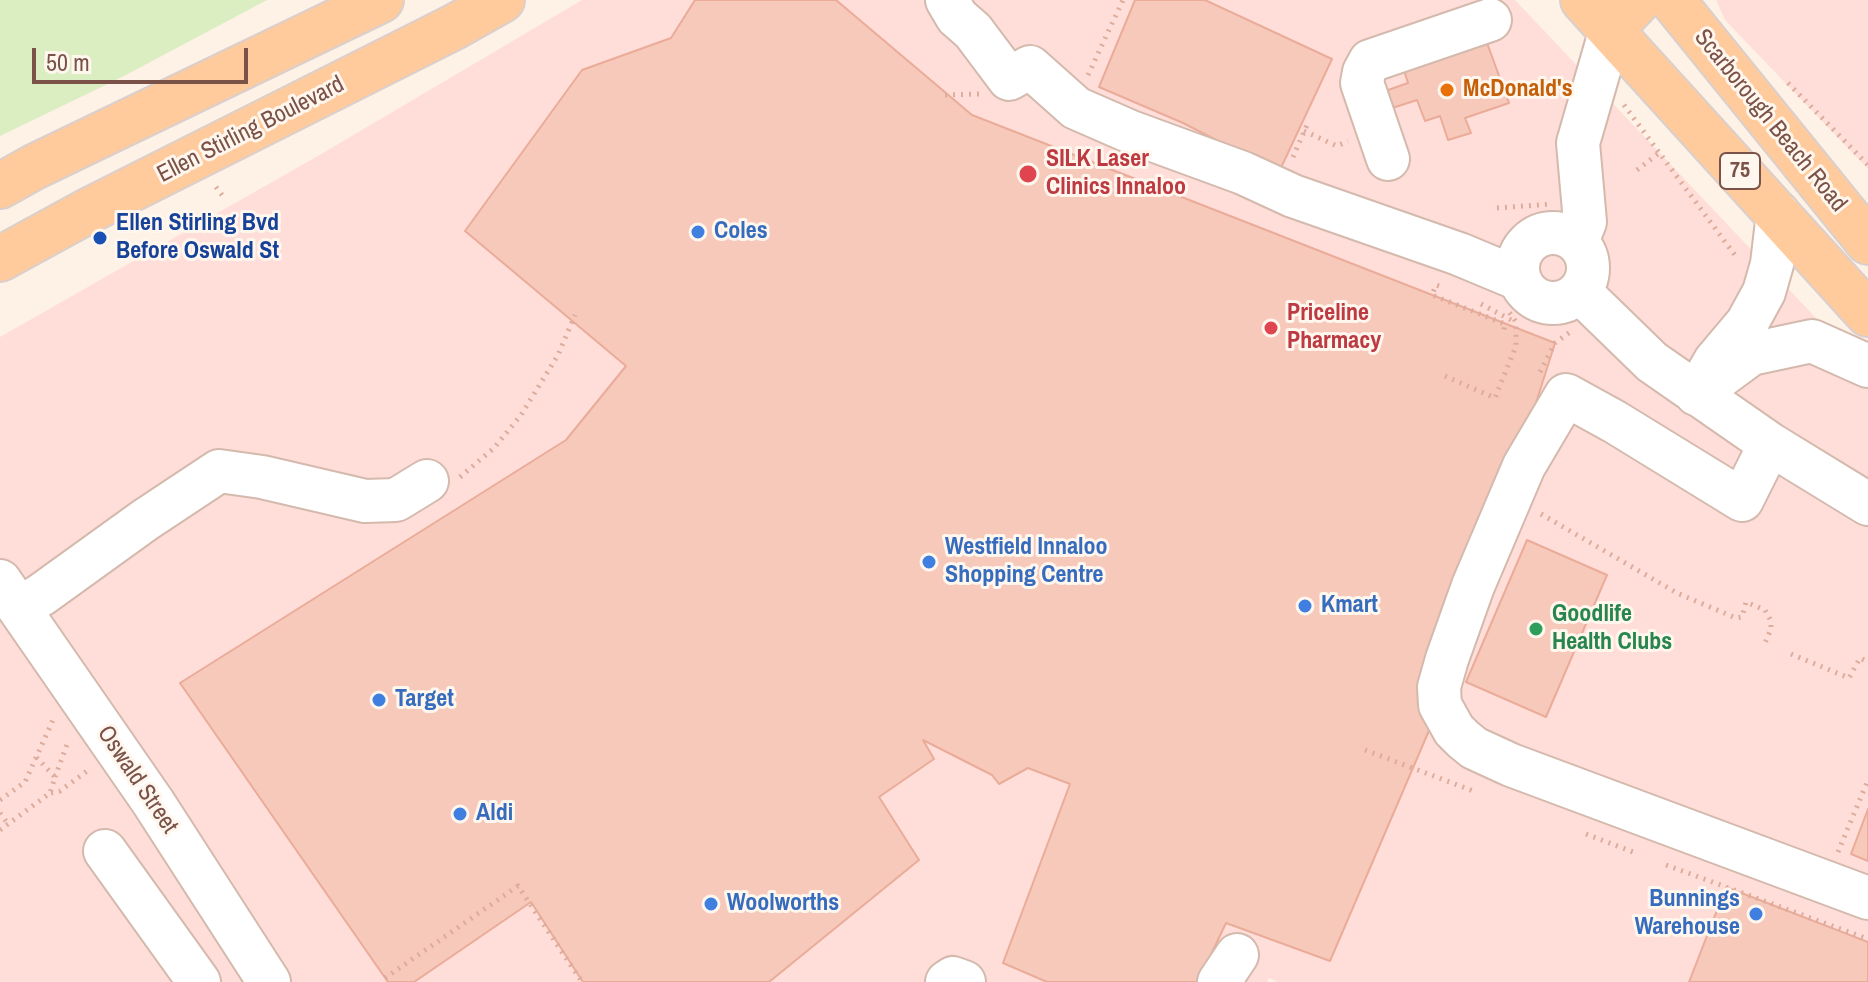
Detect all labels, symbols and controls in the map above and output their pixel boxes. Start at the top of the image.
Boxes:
street label: Scarborough Beach Road [1688,24,1852,218]
scale bar [36,32,252,82]
text: 50 m [46,46,90,78]
street label: Ellen Stirling Boulevard [153,70,349,190]
place label: McDonald's [1463,76,1573,104]
marker: McDonald's [1438,81,1456,99]
place label: SILK Laser Clinics Innaloo [1046,146,1186,202]
road number: 75 [1720,153,1760,189]
marker: SILK Laser Clinics Innaloo [1017,163,1039,185]
place label: Ellen Stirling Bvd Before Oswald St [116,210,279,266]
place label: Coles [714,218,768,246]
marker: Coles [689,223,707,241]
marker: Ellen Stirling Bvd Before Oswald St [91,229,109,247]
place label: Priceline Pharmacy [1287,300,1381,356]
marker: Priceline Pharmacy [1262,319,1280,337]
place label: Westfield Innaloo Shopping Centre [945,534,1108,590]
marker: Westfield Innaloo Shopping Centre [920,553,938,571]
place label: Kmart [1321,592,1378,620]
marker: Kmart [1296,597,1314,615]
place label: Goodlife Health Clubs [1552,601,1672,657]
marker: Goodlife Health Clubs [1527,620,1545,638]
place label: Target [395,686,454,714]
marker: Target [370,691,388,709]
street label: Oswald Street [91,721,183,839]
place label: Aldi [476,800,513,828]
marker: Aldi [451,805,469,823]
place label: Bunnings Warehouse [1635,886,1740,942]
place label: Woolworths [727,890,839,918]
marker: Woolworths [702,895,720,913]
marker: Bunnings Warehouse [1747,905,1765,923]

